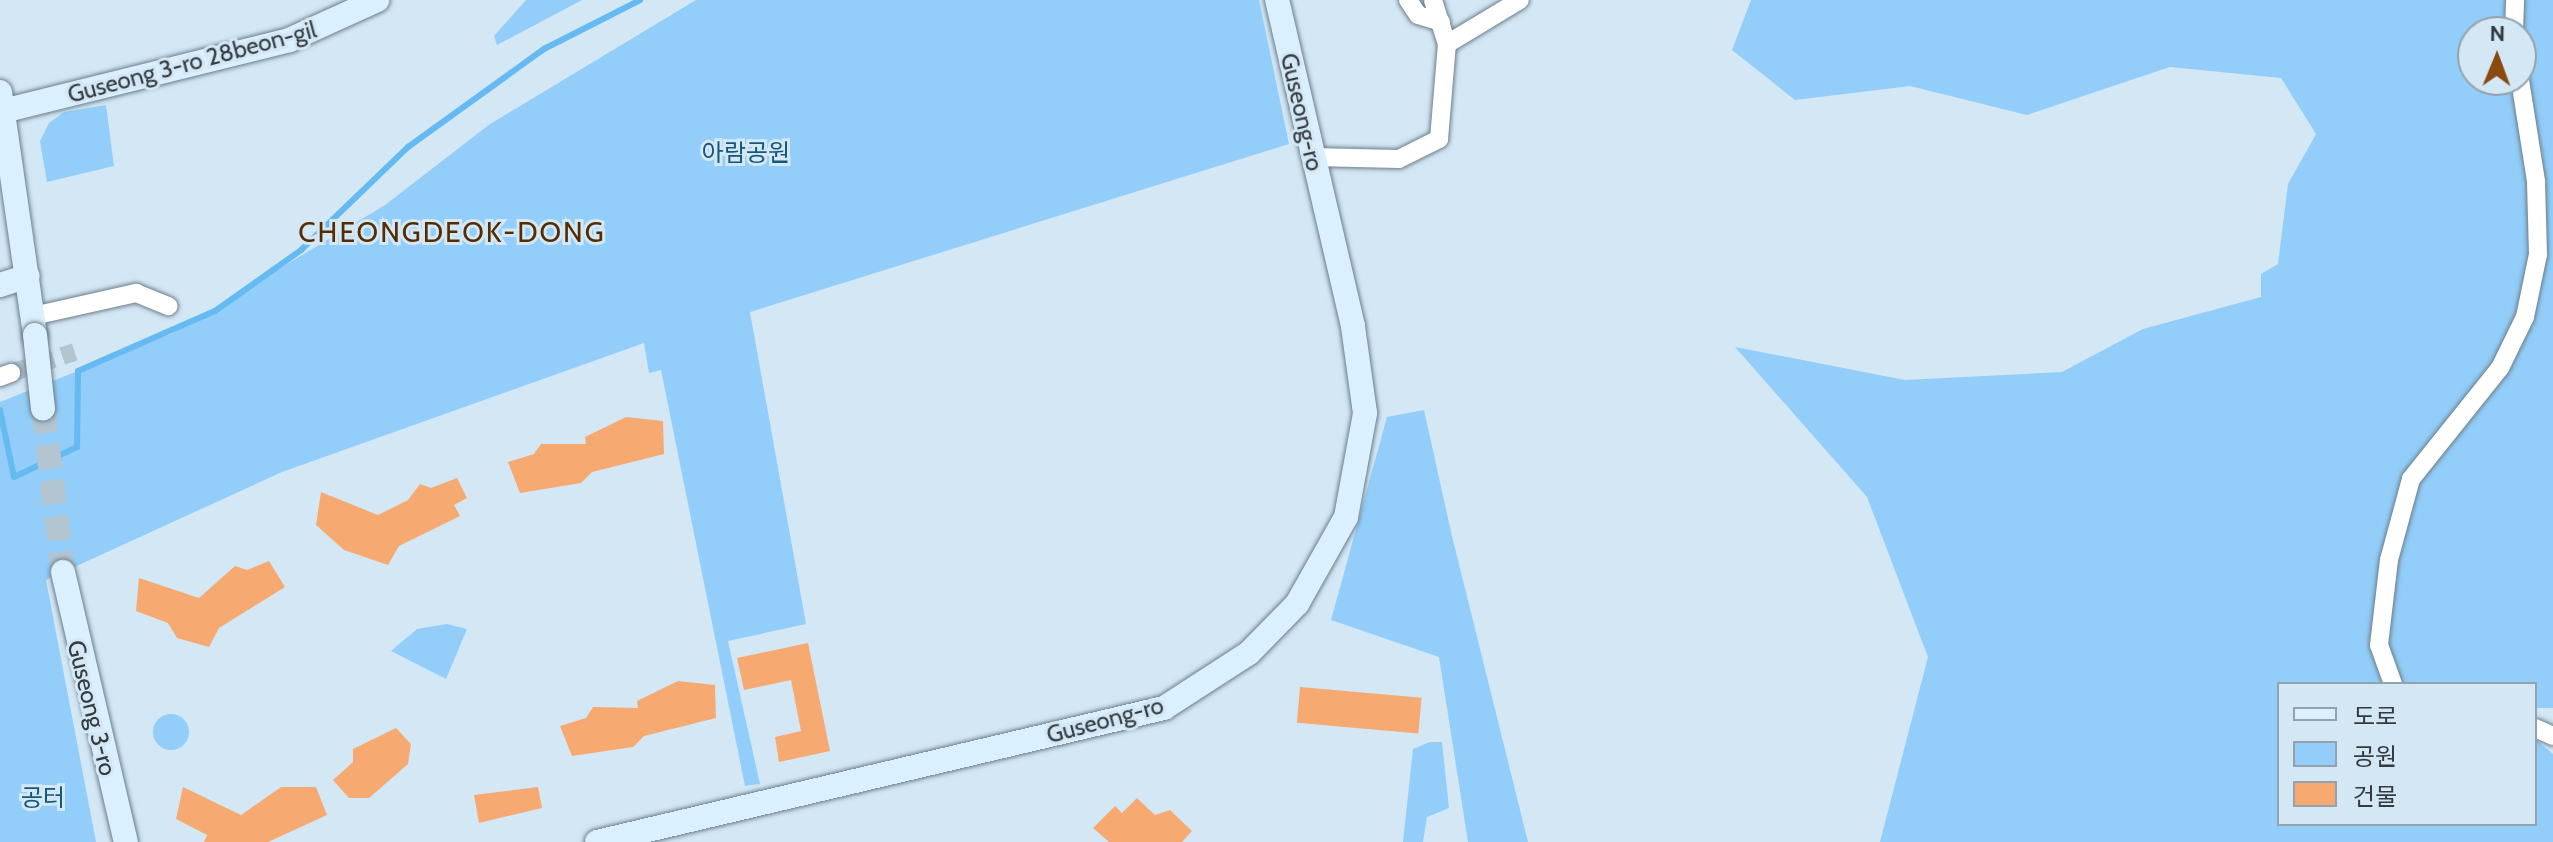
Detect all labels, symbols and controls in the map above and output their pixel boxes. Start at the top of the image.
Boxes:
street label: Guseong 3-ro 28beon-gil [64,15,320,109]
north arrow [2457,16,2537,96]
text: N [2489,20,2505,47]
street label: Guseong-ro [1274,50,1330,174]
park label: 아람공원 [702,139,790,167]
district label: CHEONGDEOK-DONG [298,215,606,249]
street label: Guseong 3-ro [61,637,123,779]
legend [2277,682,2537,826]
street label: Guseong-ro [1043,691,1167,749]
text: 도로 [2353,702,2397,731]
text: 공원 [2353,742,2397,771]
text: 건물 [2353,782,2397,811]
park label: 공터 [21,784,65,812]

